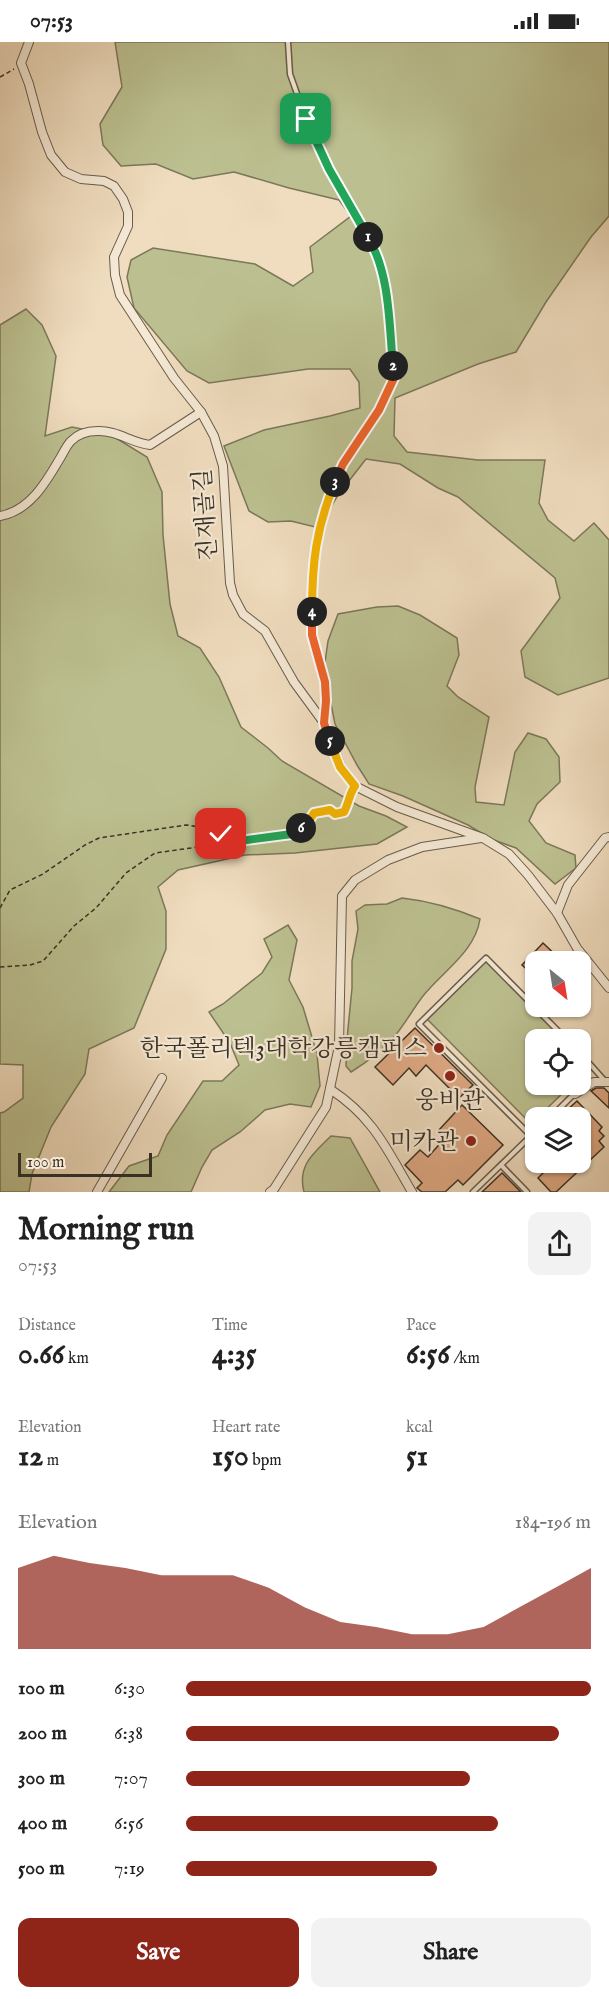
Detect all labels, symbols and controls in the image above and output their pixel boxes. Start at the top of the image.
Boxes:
text: 07:53 [30,7,73,35]
pin [280,93,331,144]
icon: arrive [289,102,322,135]
pin: 1 [353,222,383,252]
text: 1 [365,227,371,247]
pin: 2 [378,351,408,381]
text: 2 [389,356,397,376]
pin: 3 [320,467,350,497]
street label: 진재골길 [188,468,225,562]
text: 3 [332,472,338,492]
pin: 4 [297,597,327,627]
text: 4 [308,602,316,622]
pin: 5 [315,726,345,756]
text: 5 [327,731,333,751]
pin [195,808,246,859]
pin: 6 [286,813,316,843]
icon: check [204,817,237,850]
text: 6 [298,818,304,838]
north arrow [525,951,591,1017]
map controls [525,951,591,1173]
button: locate [525,1029,591,1095]
place label: 한국폴리텍3대학강릉캠퍼스 [140,1034,427,1065]
marker: 한국폴리텍3대학강릉캠퍼스 [432,1041,446,1055]
marker: 웅비관 [443,1069,457,1083]
place label: 웅비관 [415,1086,485,1117]
button: layers [525,1107,591,1173]
place label: 미카관 [389,1127,459,1158]
marker: 미카관 [464,1134,478,1148]
scale bar [18,1150,152,1178]
text: 100 m [27,1153,64,1173]
text: Morning run [18,1209,194,1251]
button: share [528,1212,591,1275]
text: 07:53 [18,1253,57,1278]
text: Distance [18,1316,76,1336]
text: Time [212,1316,248,1336]
text: Pace [406,1316,436,1336]
text: 0.66 [18,1336,64,1374]
text: 4:35 [212,1336,257,1374]
text: 6:56 [406,1336,450,1374]
text: km [64,1349,89,1369]
text: /km [450,1349,480,1369]
text: Elevation [18,1418,81,1438]
text: Heart rate [212,1418,280,1438]
text: kcal [406,1418,433,1438]
text: 12 [18,1438,43,1476]
text: 150 [212,1438,249,1476]
text: 51 [406,1438,428,1476]
text: m [43,1451,59,1471]
text: bpm [249,1451,282,1471]
text: Elevation [18,1510,97,1535]
text: 184–196 m [515,1510,591,1535]
text: 100 m [18,1676,65,1701]
text: 6:30 [114,1676,145,1701]
text: 200 m [18,1721,67,1746]
text: 6:38 [114,1721,143,1746]
text: 300 m [18,1766,65,1791]
text: 7:07 [114,1766,148,1791]
text: 400 m [18,1811,67,1836]
text: 6:56 [114,1811,143,1836]
text: 500 m [18,1856,65,1881]
text: 7:19 [114,1856,145,1881]
button: Save [18,1918,299,1987]
button: Share [311,1918,591,1987]

